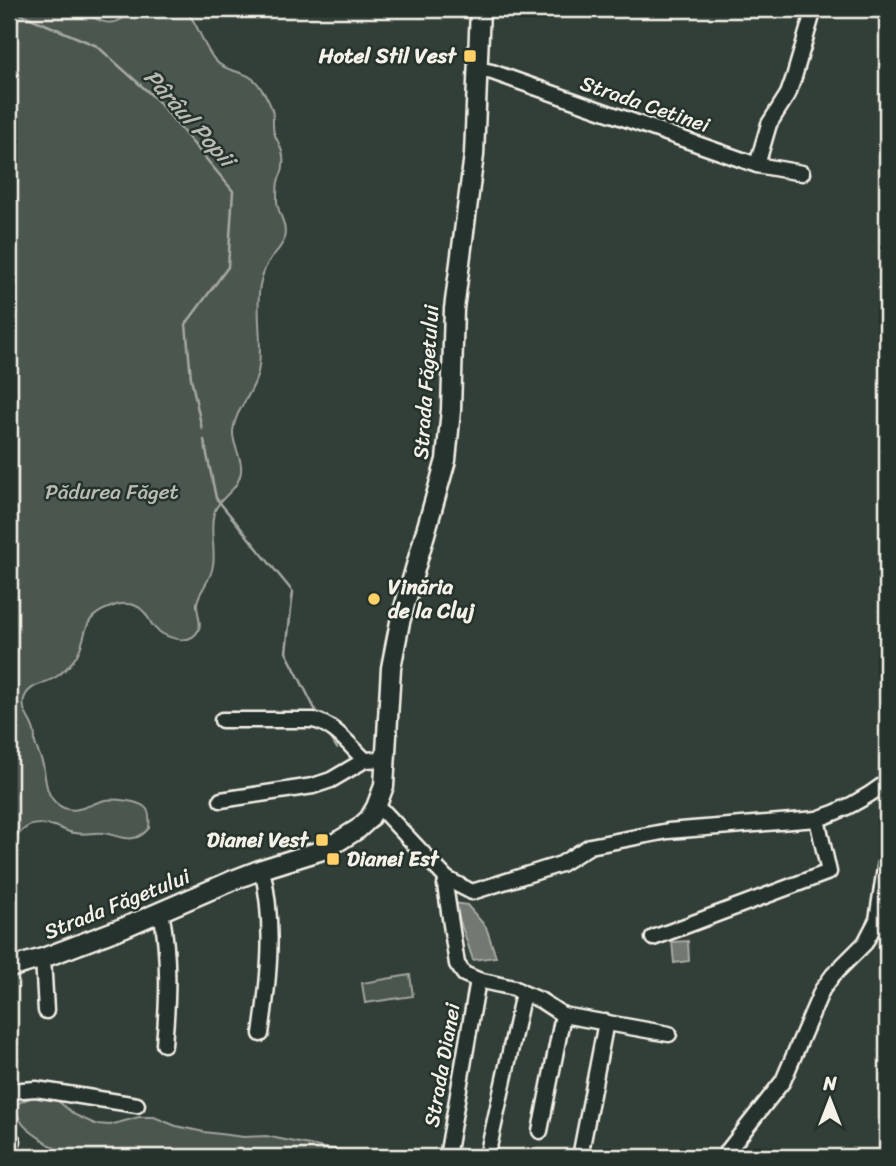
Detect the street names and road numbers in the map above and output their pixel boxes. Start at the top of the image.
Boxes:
street label: Strada Cetinei [575,64,716,144]
street label: Strada Făgetului [402,302,450,461]
street label: Strada Făgetului [38,857,197,951]
street label: Strada Dianei [412,999,472,1130]

